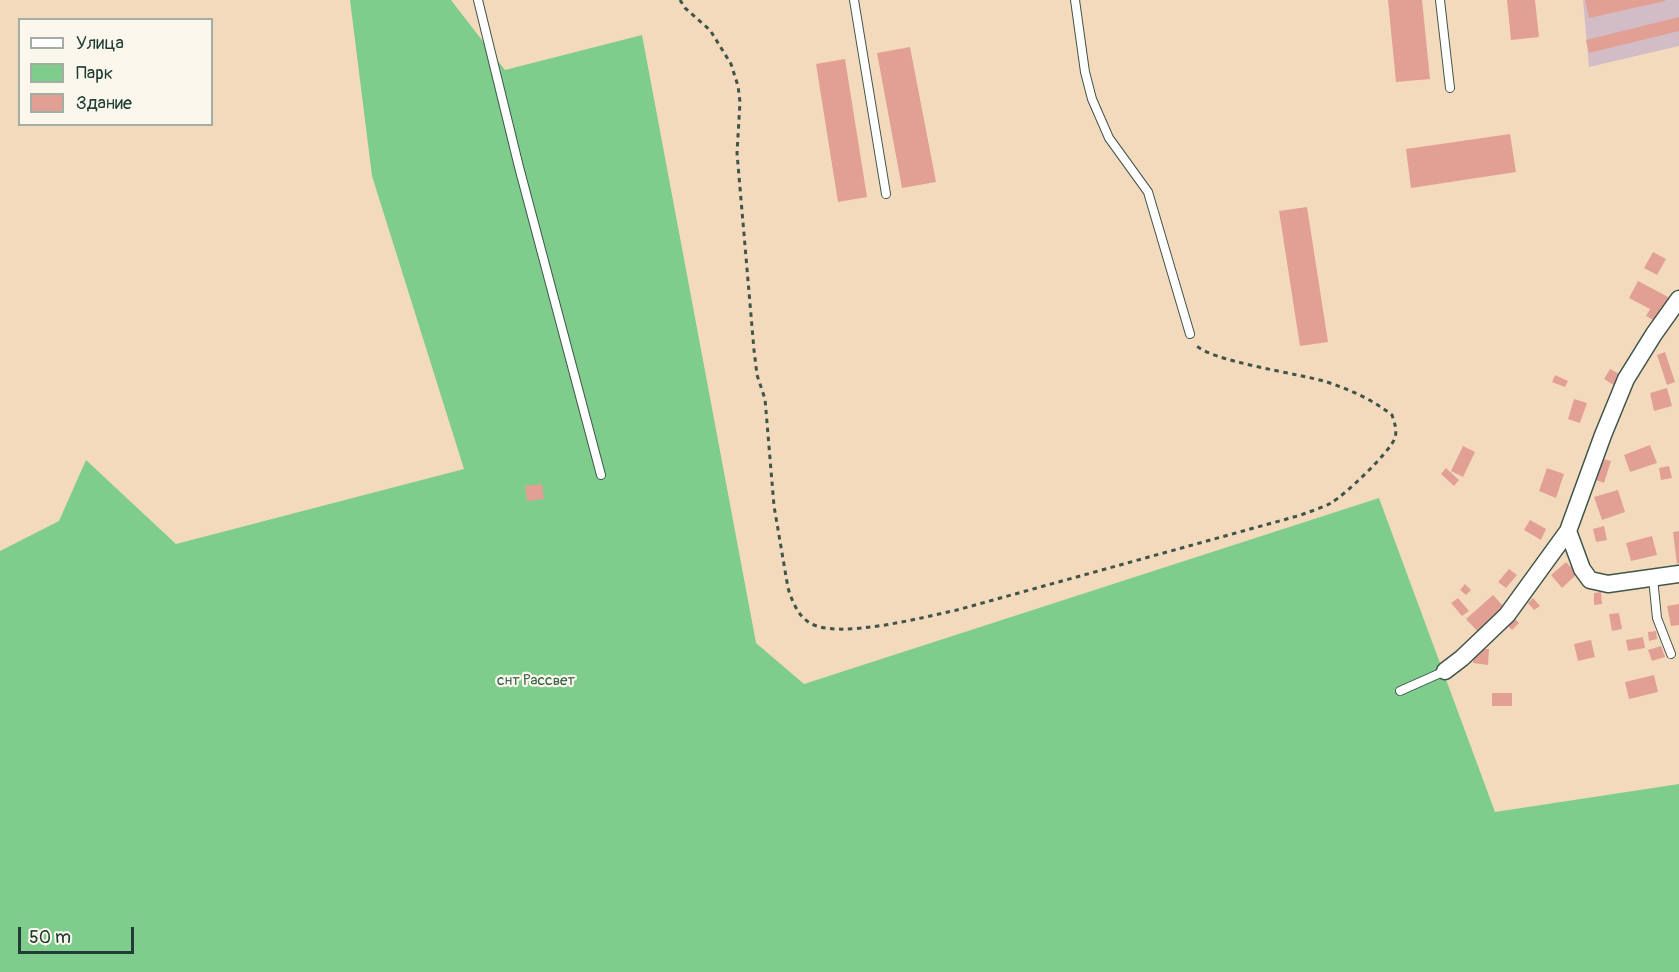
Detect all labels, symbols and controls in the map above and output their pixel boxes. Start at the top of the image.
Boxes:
legend [18,18,213,126]
text: Улица [76,32,124,55]
text: Парк [76,62,113,85]
text: Здание [76,92,132,115]
park label: снт Рассвет [497,672,575,690]
scale bar [21,915,136,953]
text: 50 m [29,926,71,949]

